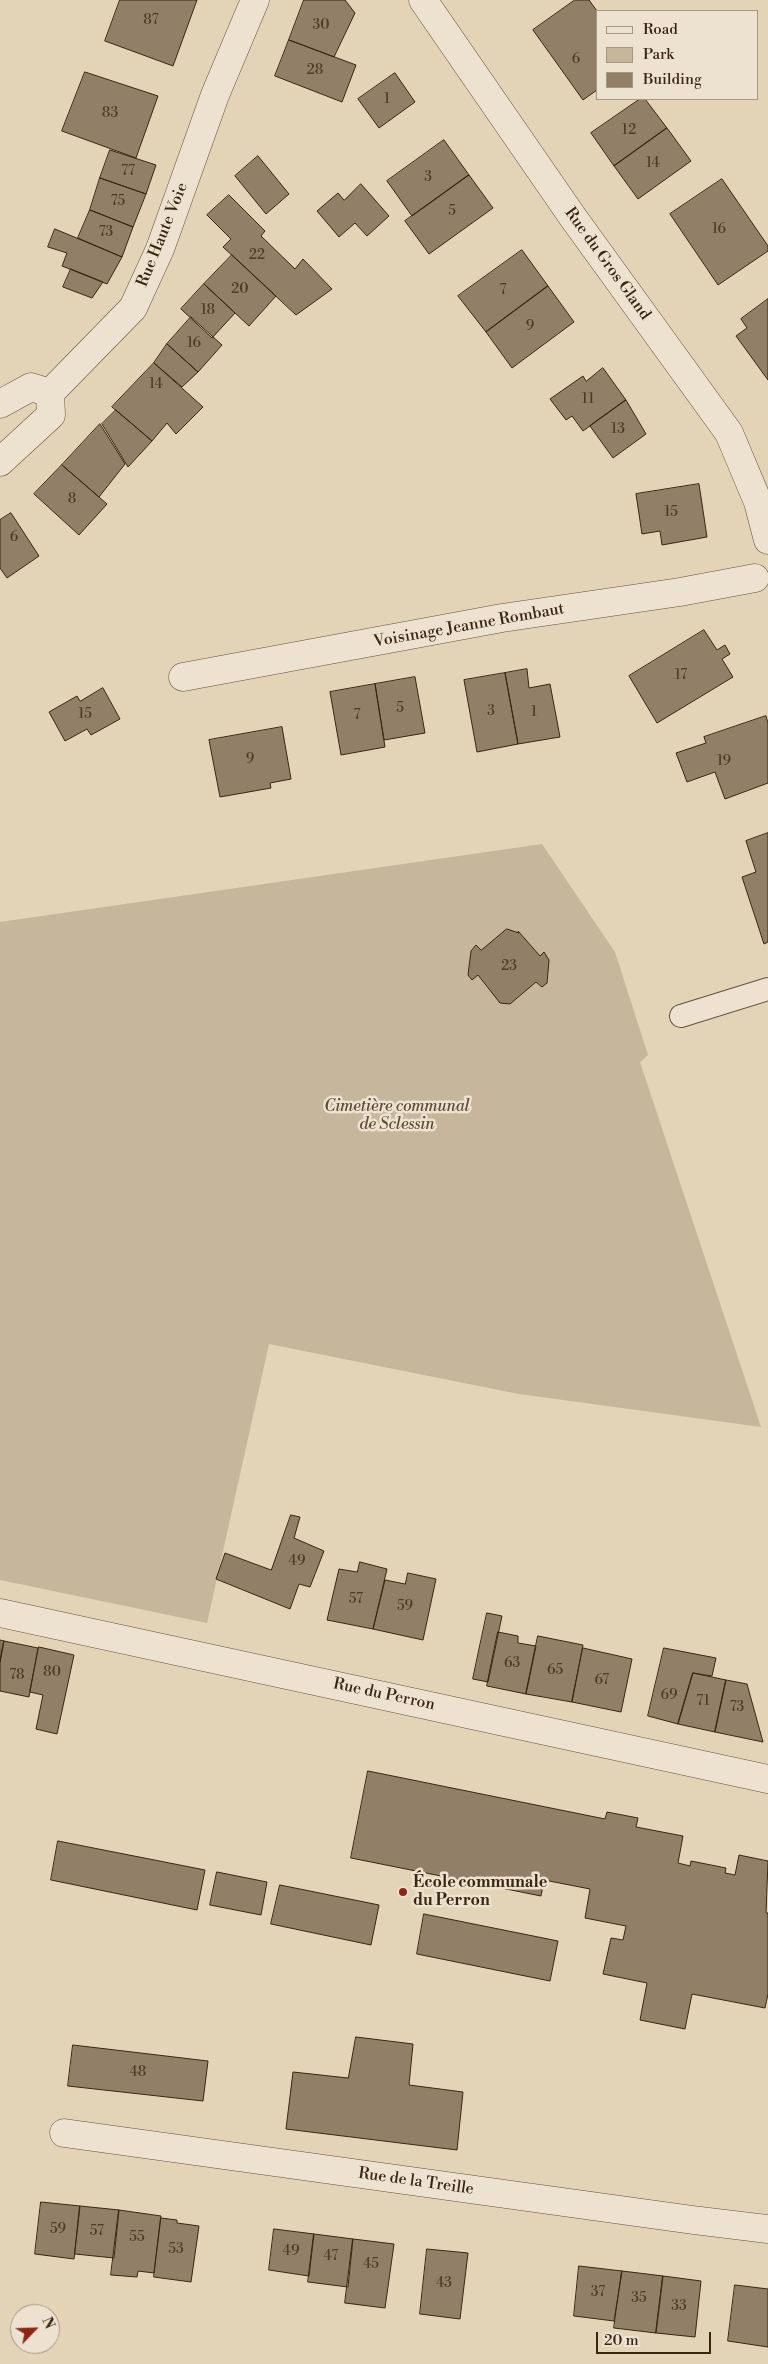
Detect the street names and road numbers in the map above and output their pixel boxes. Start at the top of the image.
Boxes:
street label: Rue Haute Voie [133,180,193,290]
street label: Rue du Gros Gland [560,204,654,324]
street label: Voisinage Jeanne Rombaut [372,600,566,652]
street label: Rue du Perron [331,1675,437,1715]
street label: Rue de la Treille [357,2164,475,2200]

